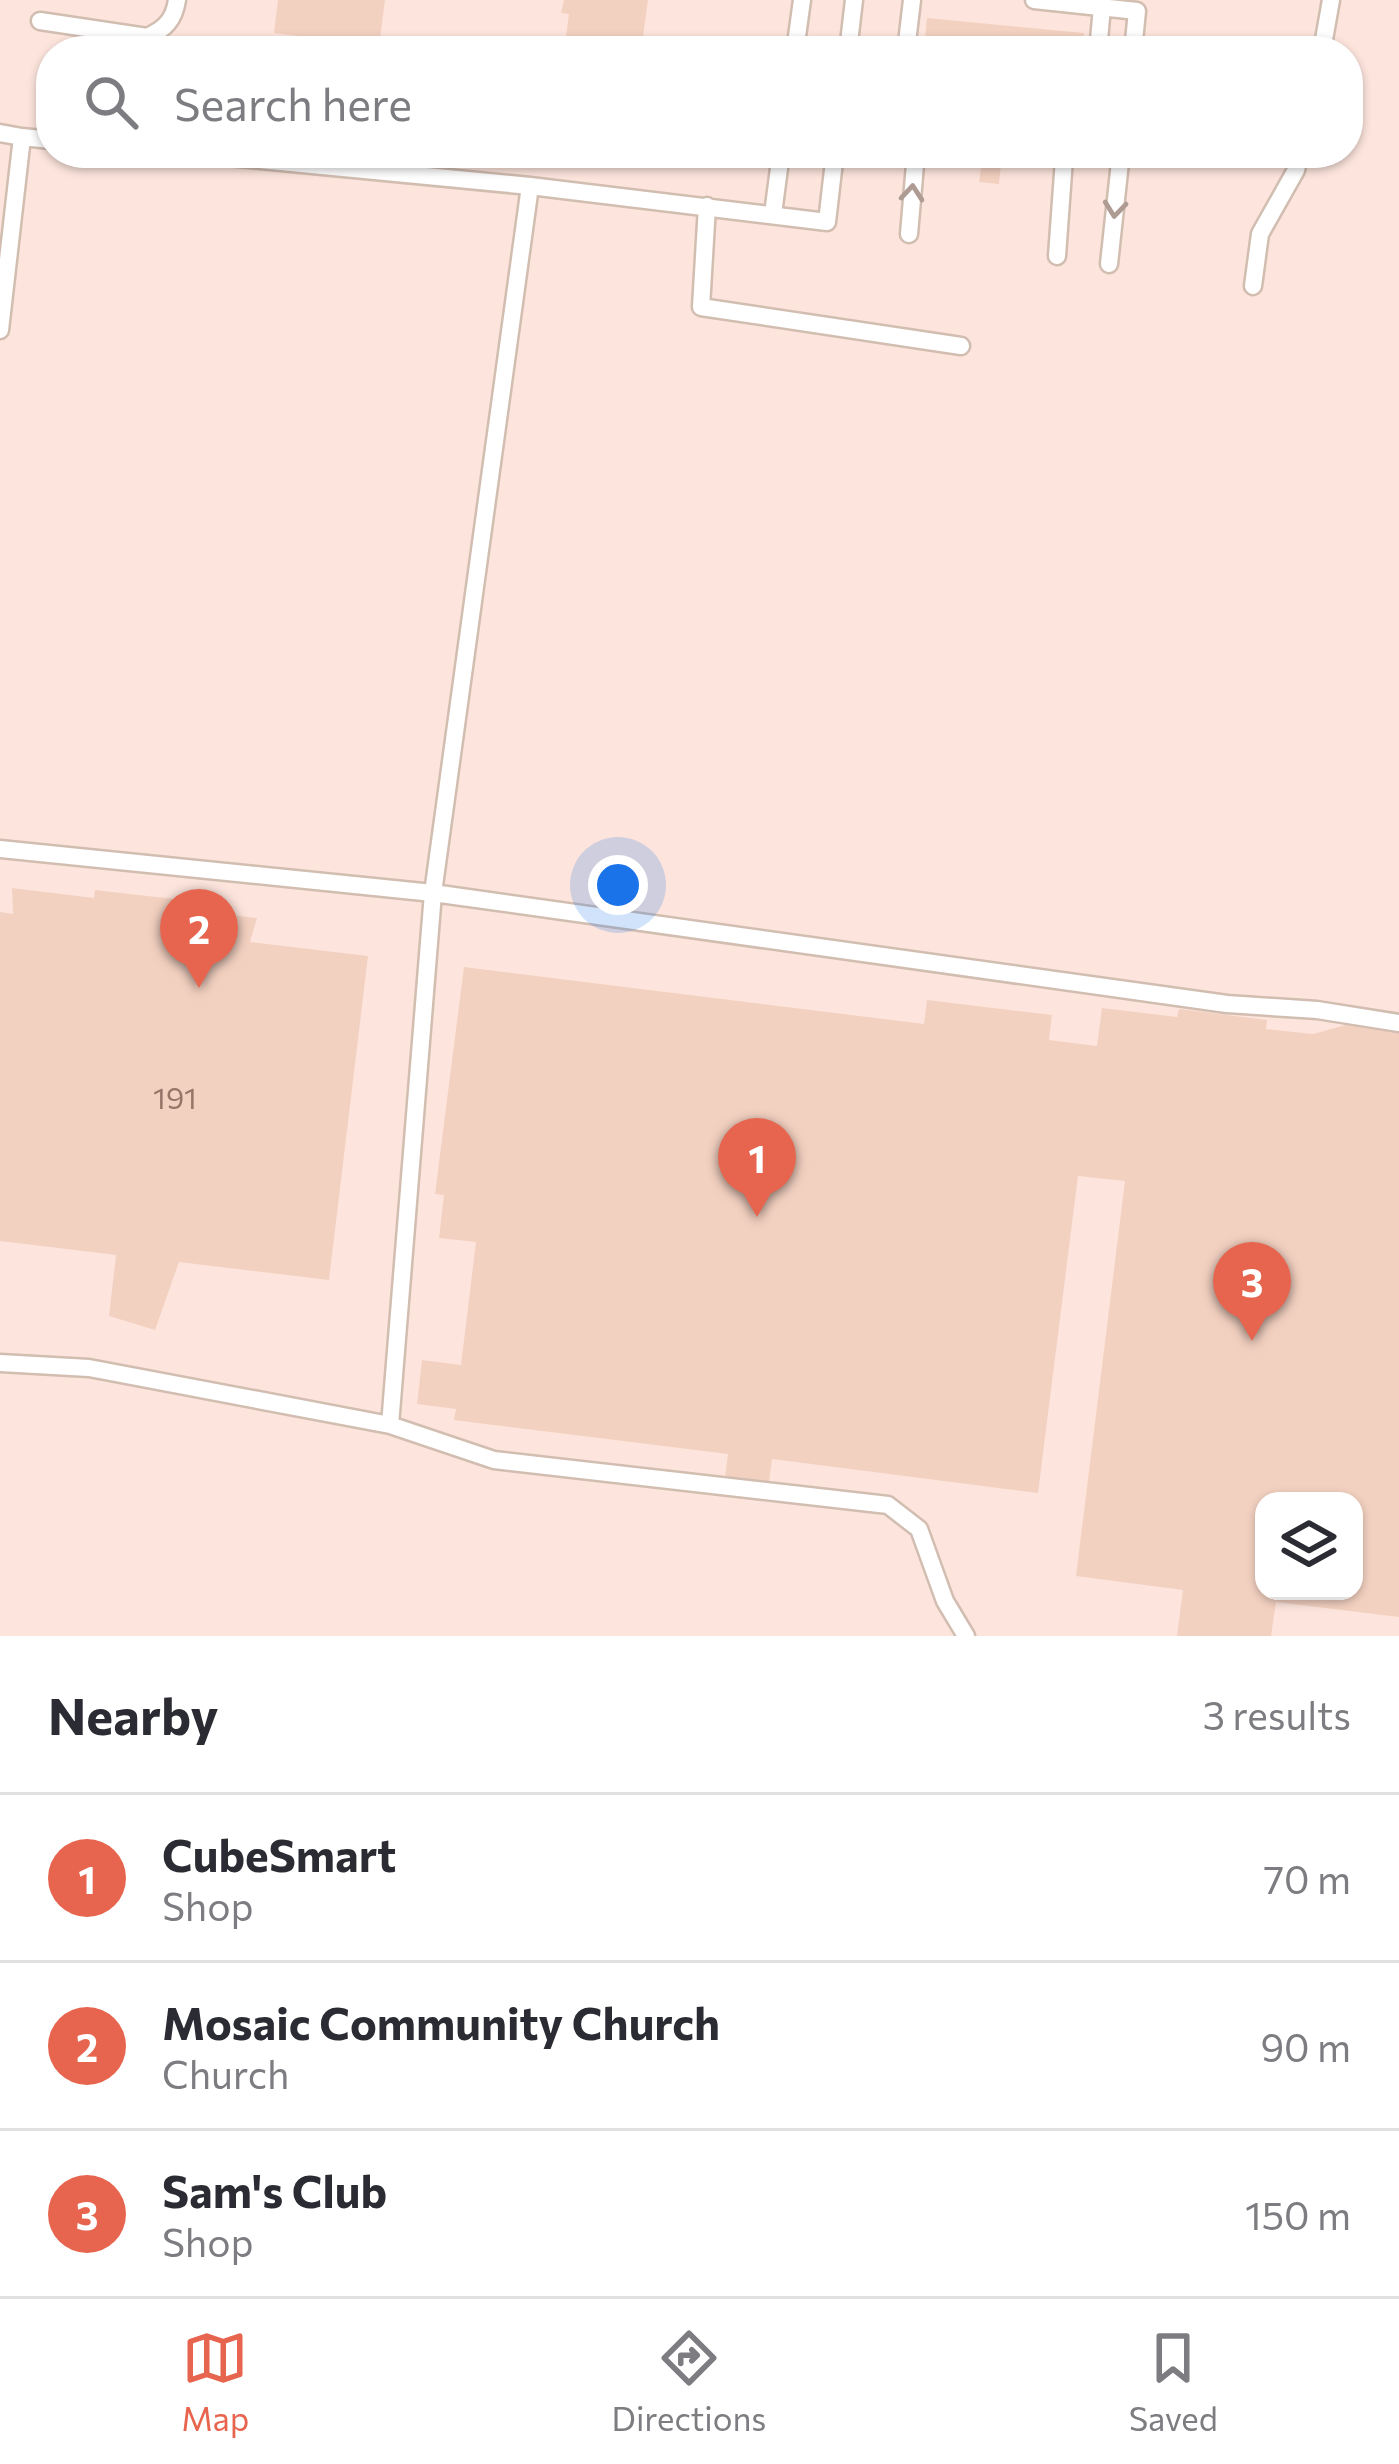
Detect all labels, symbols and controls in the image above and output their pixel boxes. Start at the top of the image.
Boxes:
search box [36,36,1363,168]
icon: search [78,69,144,135]
text: Search here [174,75,412,130]
one-way arrow [899,184,924,203]
one-way arrow [1103,199,1129,218]
your location [588,855,648,915]
pin: 2 [160,889,238,988]
house number: 191 [153,1078,197,1115]
pin: 1 [718,1118,796,1217]
pin: 3 [1213,1242,1291,1341]
map controls [1255,1492,1363,1600]
button: layers [1255,1492,1363,1600]
text: Nearby [48,1683,218,1746]
text: 3 results [1203,1690,1351,1738]
text: CubeSmart [162,1826,396,1881]
text: 1 [78,1854,96,1902]
text: 70 m [1264,1854,1351,1902]
text: Shop [162,1881,254,1929]
text: Mosaic Community Church [162,1994,720,2049]
text: 2 [76,2022,98,2070]
text: 90 m [1260,2022,1351,2070]
text: Church [162,2049,289,2097]
text: Sam's Club [162,2162,387,2217]
text: 3 [76,2190,98,2238]
text: 150 m [1245,2190,1351,2238]
text: Shop [162,2217,254,2265]
tab: Map [181,2325,249,2438]
tab: Directions [612,2325,766,2438]
tab: Saved [1129,2325,1218,2438]

